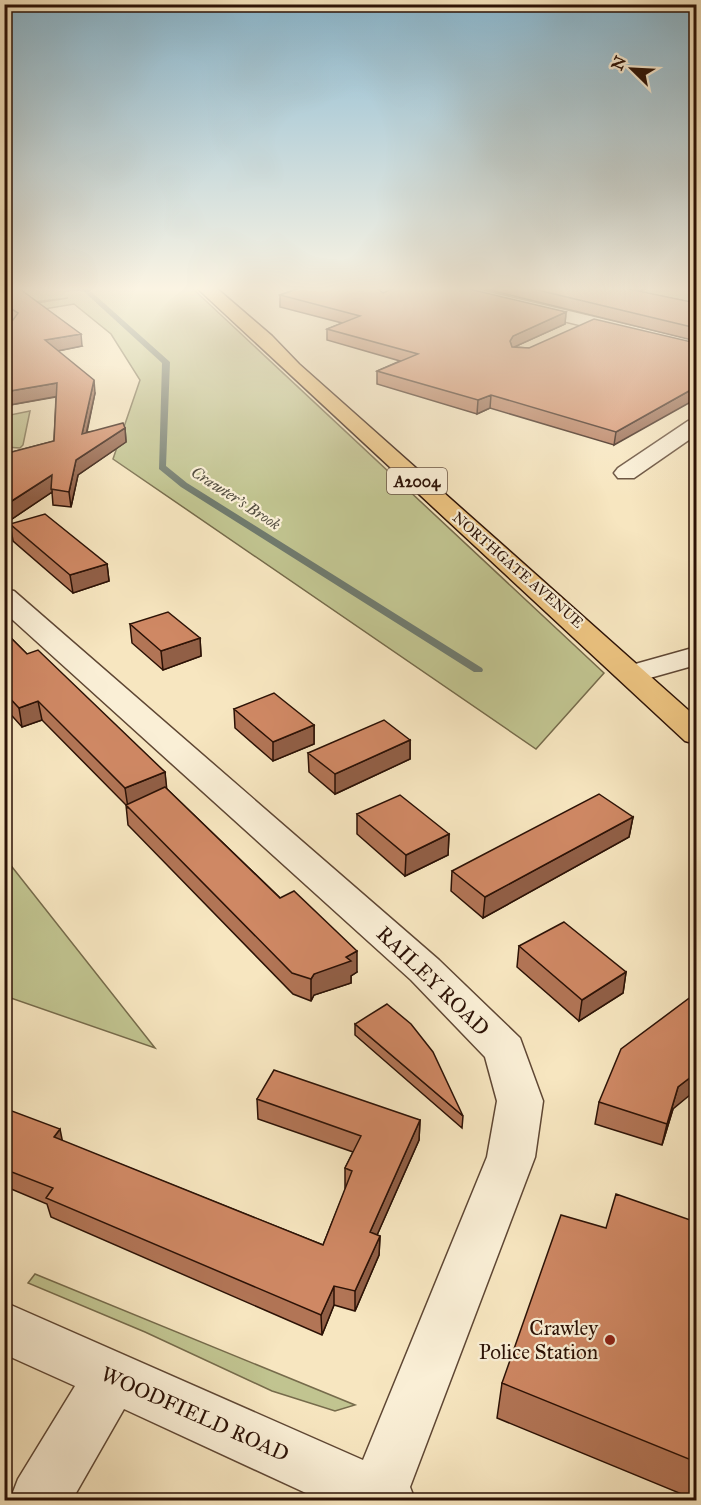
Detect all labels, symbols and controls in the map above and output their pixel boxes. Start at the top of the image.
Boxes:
north arrow [602,39,662,99]
text: N [607,53,630,73]
water label: Crawter's Brook [188,462,284,534]
road number: A2004 [387,468,447,494]
street label: NORTHGATE AVENUE [449,508,587,632]
street label: RAILEY ROAD [371,921,495,1041]
place label: Crawley Police Station [479,1315,599,1365]
marker: Crawley Police Station [603,1333,617,1347]
street label: WOODFIELD ROAD [97,1361,293,1467]

